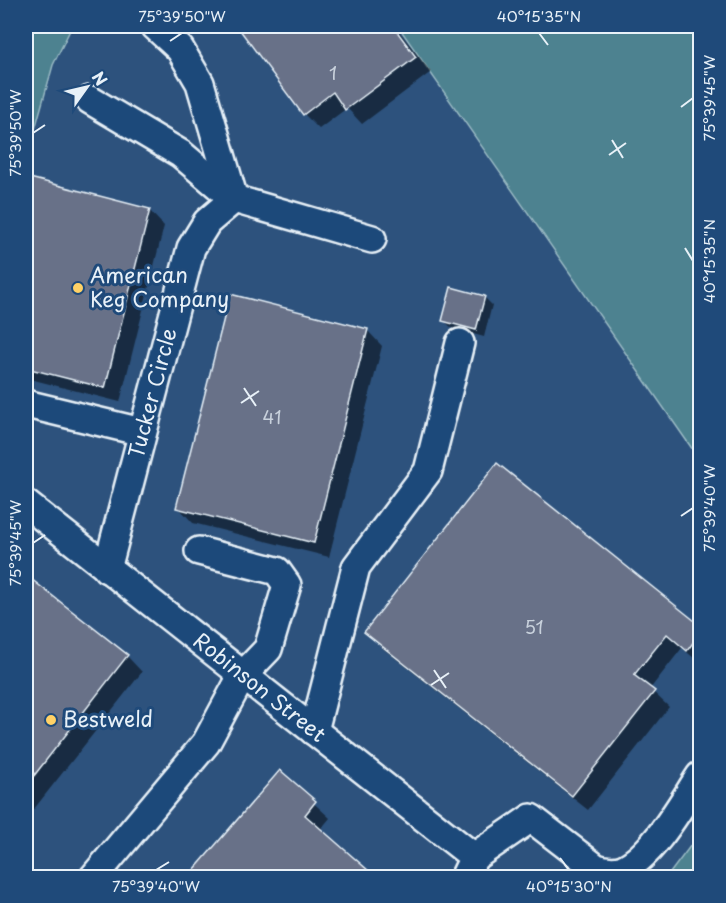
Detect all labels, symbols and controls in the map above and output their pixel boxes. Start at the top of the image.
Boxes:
text: 75°39'50"W [138,4,226,27]
text: 40°15'35"N [497,4,581,27]
text: 75°39'45"W [697,54,720,141]
north arrow [57,57,117,117]
house number: 1 [329,59,337,86]
text: N [87,66,114,90]
text: 75°39'50"W [3,89,26,177]
text: 40°15'35"N [697,219,720,303]
place label: American Keg Company [90,258,229,314]
marker: American Keg Company [71,281,85,295]
street label: Tucker Circle [119,324,183,461]
house number: 41 [263,403,281,430]
text: 75°39'40"W [697,463,720,552]
text: 75°39'45"W [3,499,26,586]
house number: 51 [524,613,544,640]
street label: Robinson Street [187,624,334,749]
place label: Bestweld [63,702,153,734]
marker: Bestweld [44,713,58,727]
text: 75°39'40"W [112,874,201,897]
text: 40°15'30"N [526,874,612,897]

